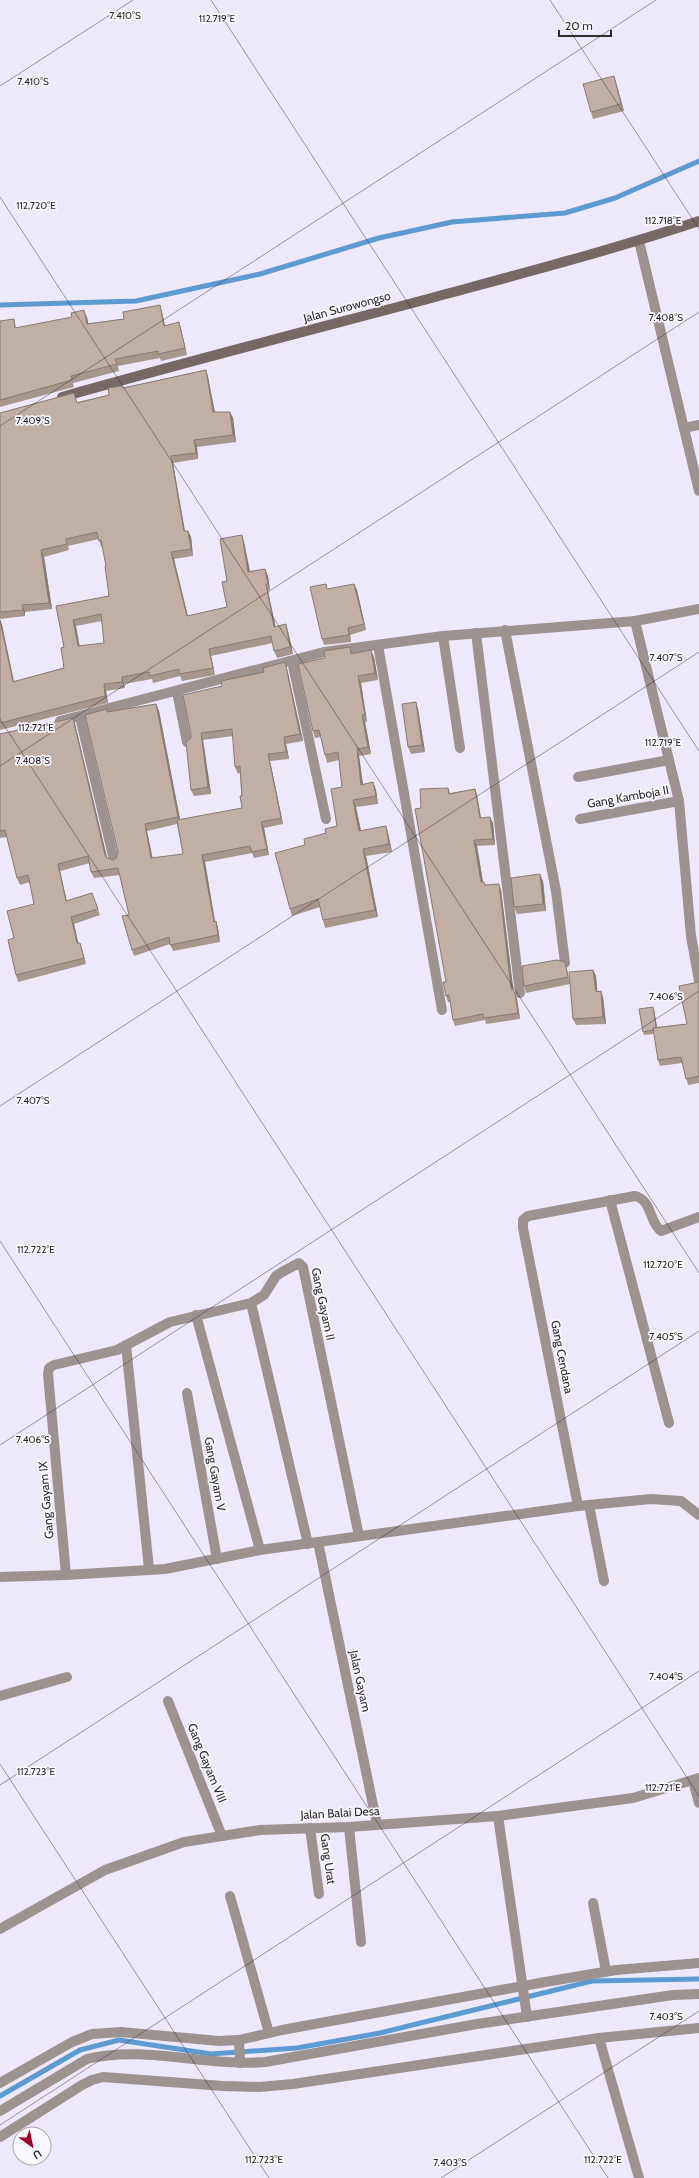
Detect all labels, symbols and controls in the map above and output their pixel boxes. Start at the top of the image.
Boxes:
text: 7.410°S [109,9,141,22]
text: 112.719°E [199,12,236,25]
scale bar [559,12,611,38]
text: 20 m [565,18,593,33]
text: 7.410°S [17,75,49,88]
text: 112.720°E [16,199,56,212]
text: 112.718°E [645,214,682,227]
street label: Jalan Surowongso [301,288,392,326]
text: 7.408°S [649,311,683,324]
text: 7.409°S [16,414,50,427]
text: 7.407°S [649,651,683,664]
text: 112.721°E [18,721,54,734]
text: 112.719°E [645,736,682,749]
text: 7.408°S [16,754,50,767]
street label: Gang Kamboja II [586,782,670,811]
text: 7.406°S [649,990,683,1003]
text: 7.407°S [16,1094,50,1107]
text: 112.722°E [17,1243,55,1256]
text: 112.720°E [643,1258,683,1271]
street label: Gang Gayam II [308,1266,339,1342]
street label: Gang Cendana [548,1319,577,1395]
text: 7.405°S [649,1330,683,1343]
text: 7.406°S [16,1433,50,1446]
street label: Gang Gayam V [202,1436,230,1513]
street label: Gang Gayam IX [35,1460,56,1540]
street label: Jalan Gayam [346,1648,374,1713]
text: 7.404°S [649,1670,683,1683]
street label: Gang Gayam VIII [185,1721,230,1805]
text: 112.723°E [17,1765,55,1778]
text: 112.721°E [645,1781,681,1794]
street label: Jalan Balai Desa [299,1803,380,1822]
street label: Gang Urat [318,1833,339,1885]
text: 7.403°S [649,2010,683,2023]
north arrow [12,2126,52,2166]
text: U [30,2146,45,2162]
text: 112.723°E [245,2153,283,2166]
text: 112.722°E [584,2153,622,2166]
text: 7.403°S [433,2156,467,2169]

